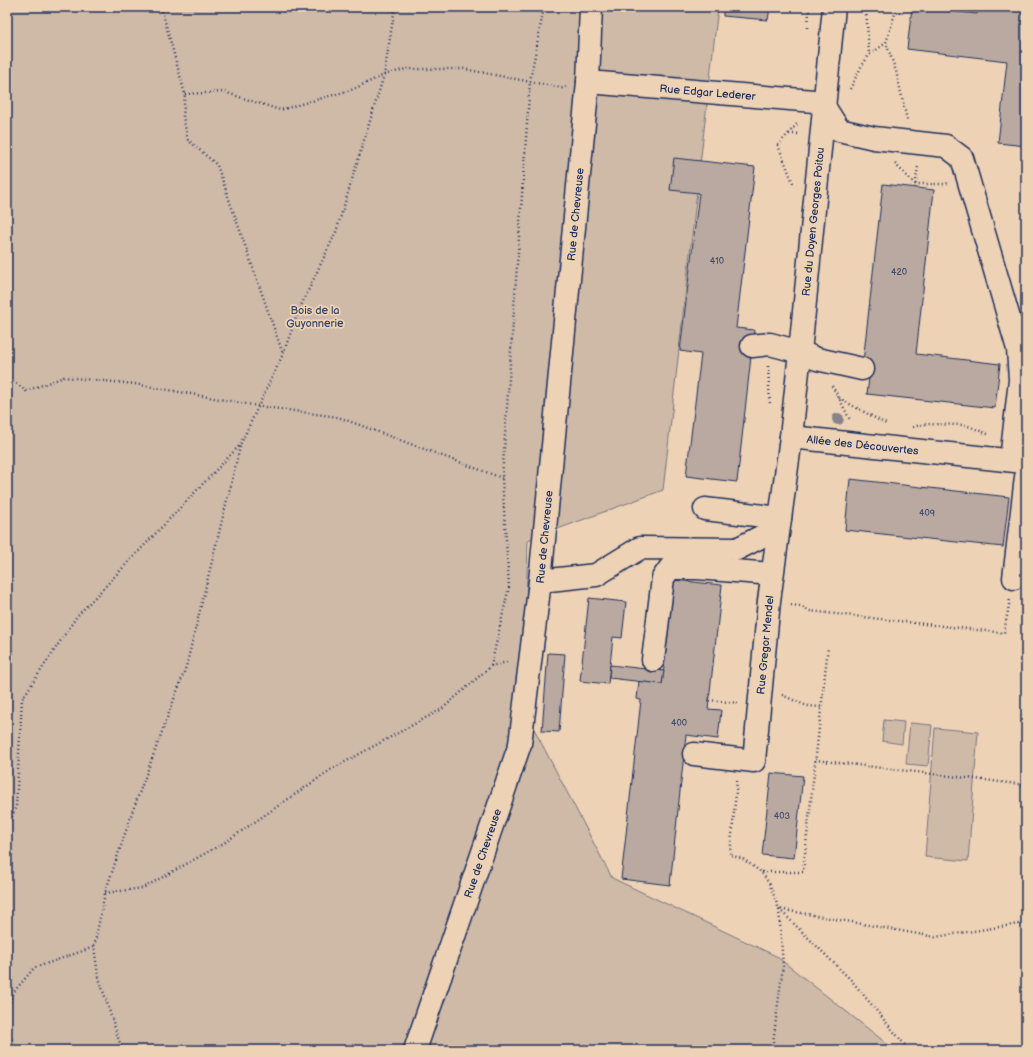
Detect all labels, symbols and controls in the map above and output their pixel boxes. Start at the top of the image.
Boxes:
street label: Rue Edgar Lederer [659,82,757,103]
street label: Rue du Doyen Georges Poitou [800,147,827,297]
street label: Rue de Chevreuse [565,167,587,262]
house number: 410 [710,256,724,267]
house number: 420 [891,267,907,278]
park label: Bois de la Guyonnerie [286,304,344,330]
street label: Allée des Découvertes [806,433,920,458]
street label: Rue de Chevreuse [534,489,556,584]
house number: 409 [919,508,935,519]
street label: Rue Gregor Mendel [754,595,777,695]
house number: 400 [671,718,687,729]
street label: Rue de Chevreuse [462,807,504,900]
house number: 403 [774,811,791,822]

